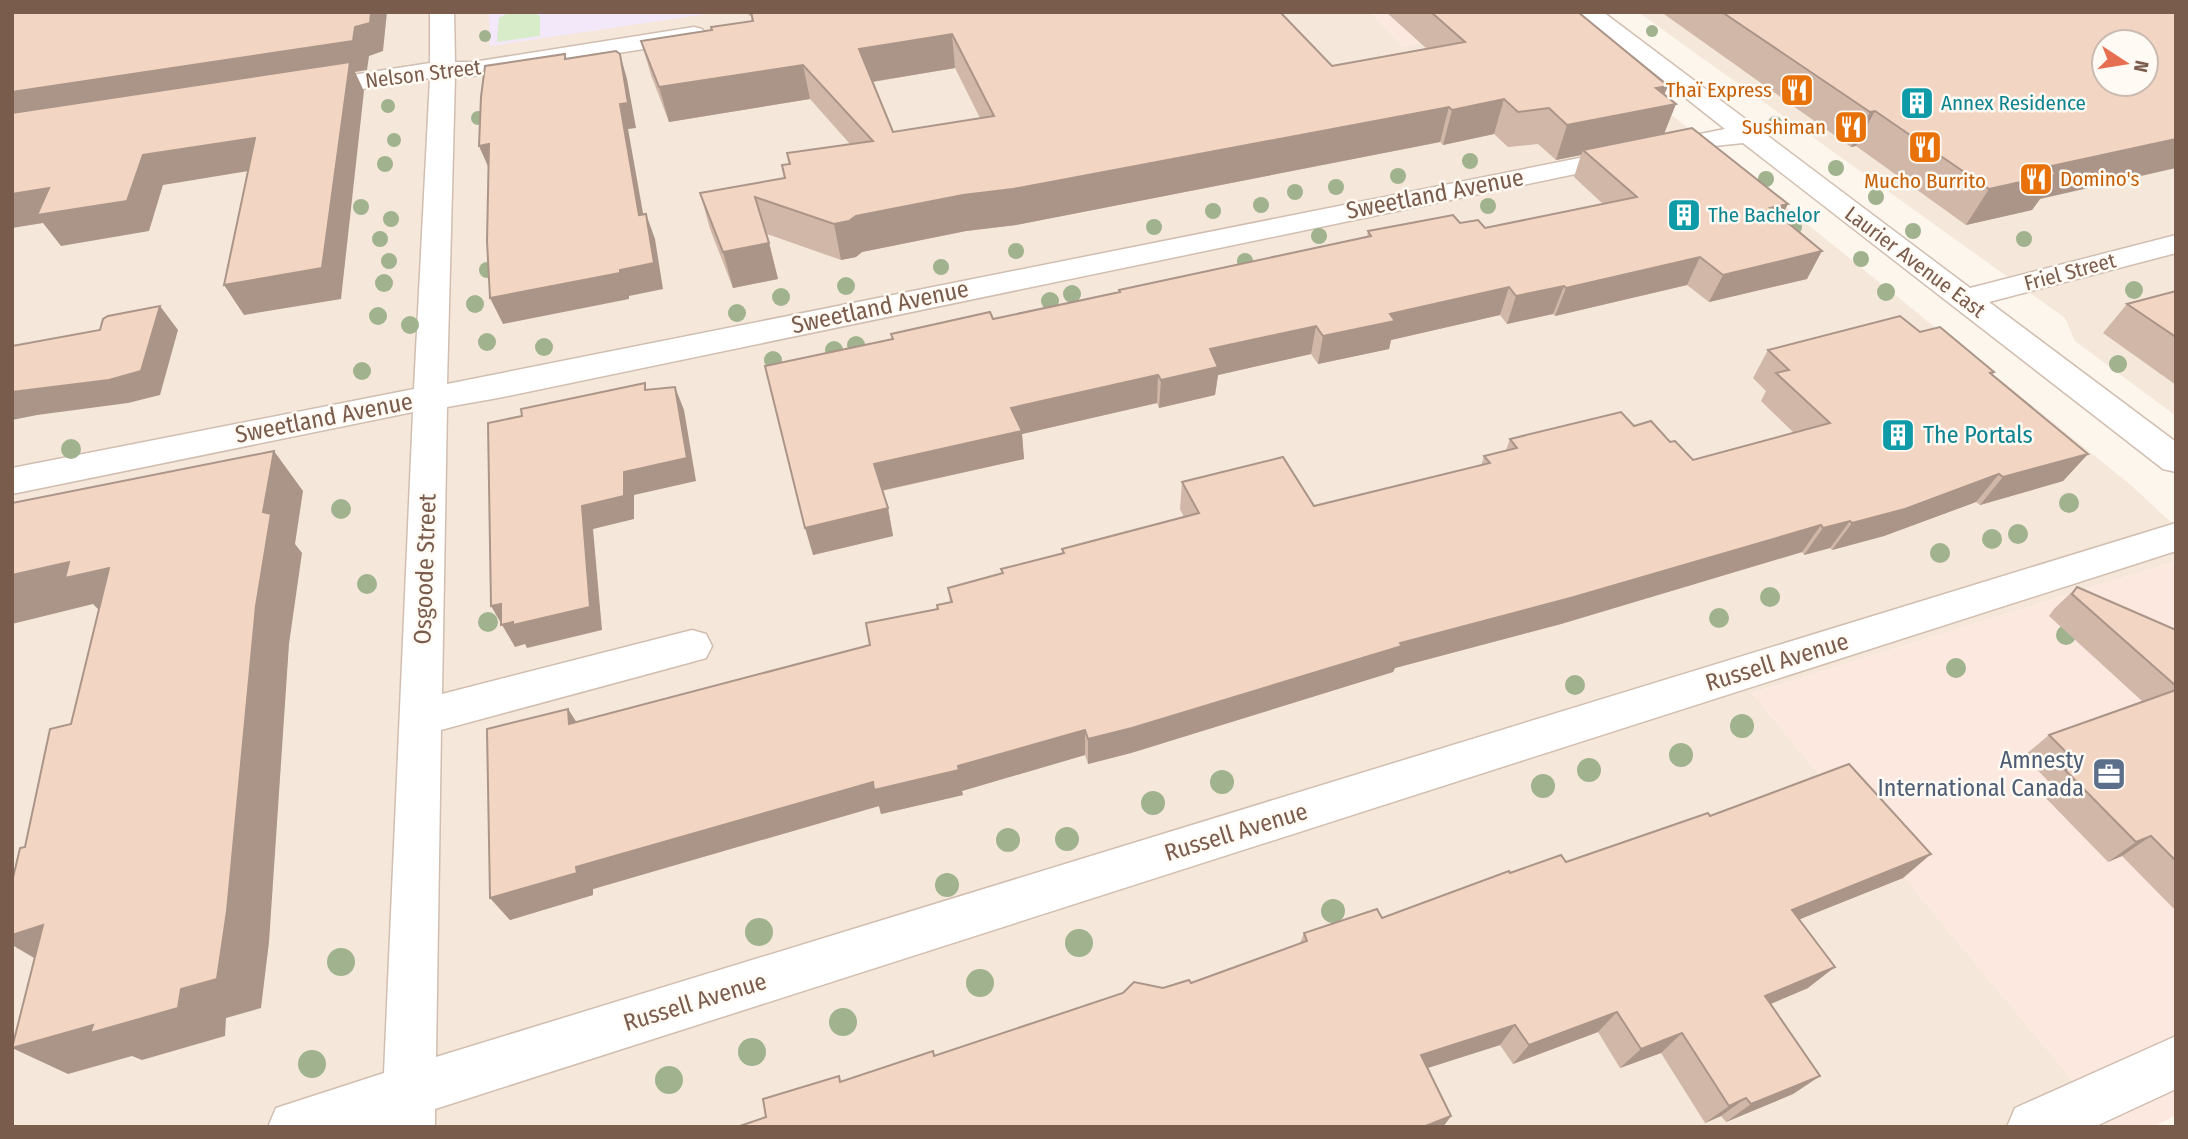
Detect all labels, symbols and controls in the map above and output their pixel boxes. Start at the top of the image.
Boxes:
north arrow [2090,28,2160,98]
street label: Nelson Street [364,54,482,94]
text: N [2129,58,2154,74]
restaurant icon: Thaï Express [1778,71,1816,109]
place label: Thaï Express [1666,77,1772,103]
building icon: Annex Residence [1898,84,1936,122]
place label: Annex Residence [1941,90,2086,116]
restaurant icon: Sushiman [1832,108,1870,146]
place label: Sushiman [1742,114,1826,140]
restaurant icon: Mucho Burrito [1906,128,1944,166]
restaurant icon: Domino's [2017,160,2055,198]
street label: Sweetland Avenue [1344,163,1526,225]
place label: Domino's [2060,166,2140,192]
place label: Mucho Burrito [1864,168,1986,194]
building icon: The Bachelor [1665,196,1703,234]
street label: Laurier Avenue East [1840,201,1991,323]
place label: The Bachelor [1708,202,1821,228]
street label: Friel Street [2021,247,2119,297]
street label: Sweetland Avenue [789,275,971,339]
street label: Sweetland Avenue [233,387,415,449]
building icon: The Portals [1879,416,1917,454]
place label: The Portals [1923,421,2033,449]
street label: Osgoode Street [408,493,442,645]
street label: Russell Avenue [1702,627,1852,697]
place label: Amnesty International Canada [1878,746,2084,802]
office icon: Amnesty International Canada [2090,755,2128,793]
street label: Russell Avenue [1161,797,1311,867]
street label: Russell Avenue [620,967,770,1037]

